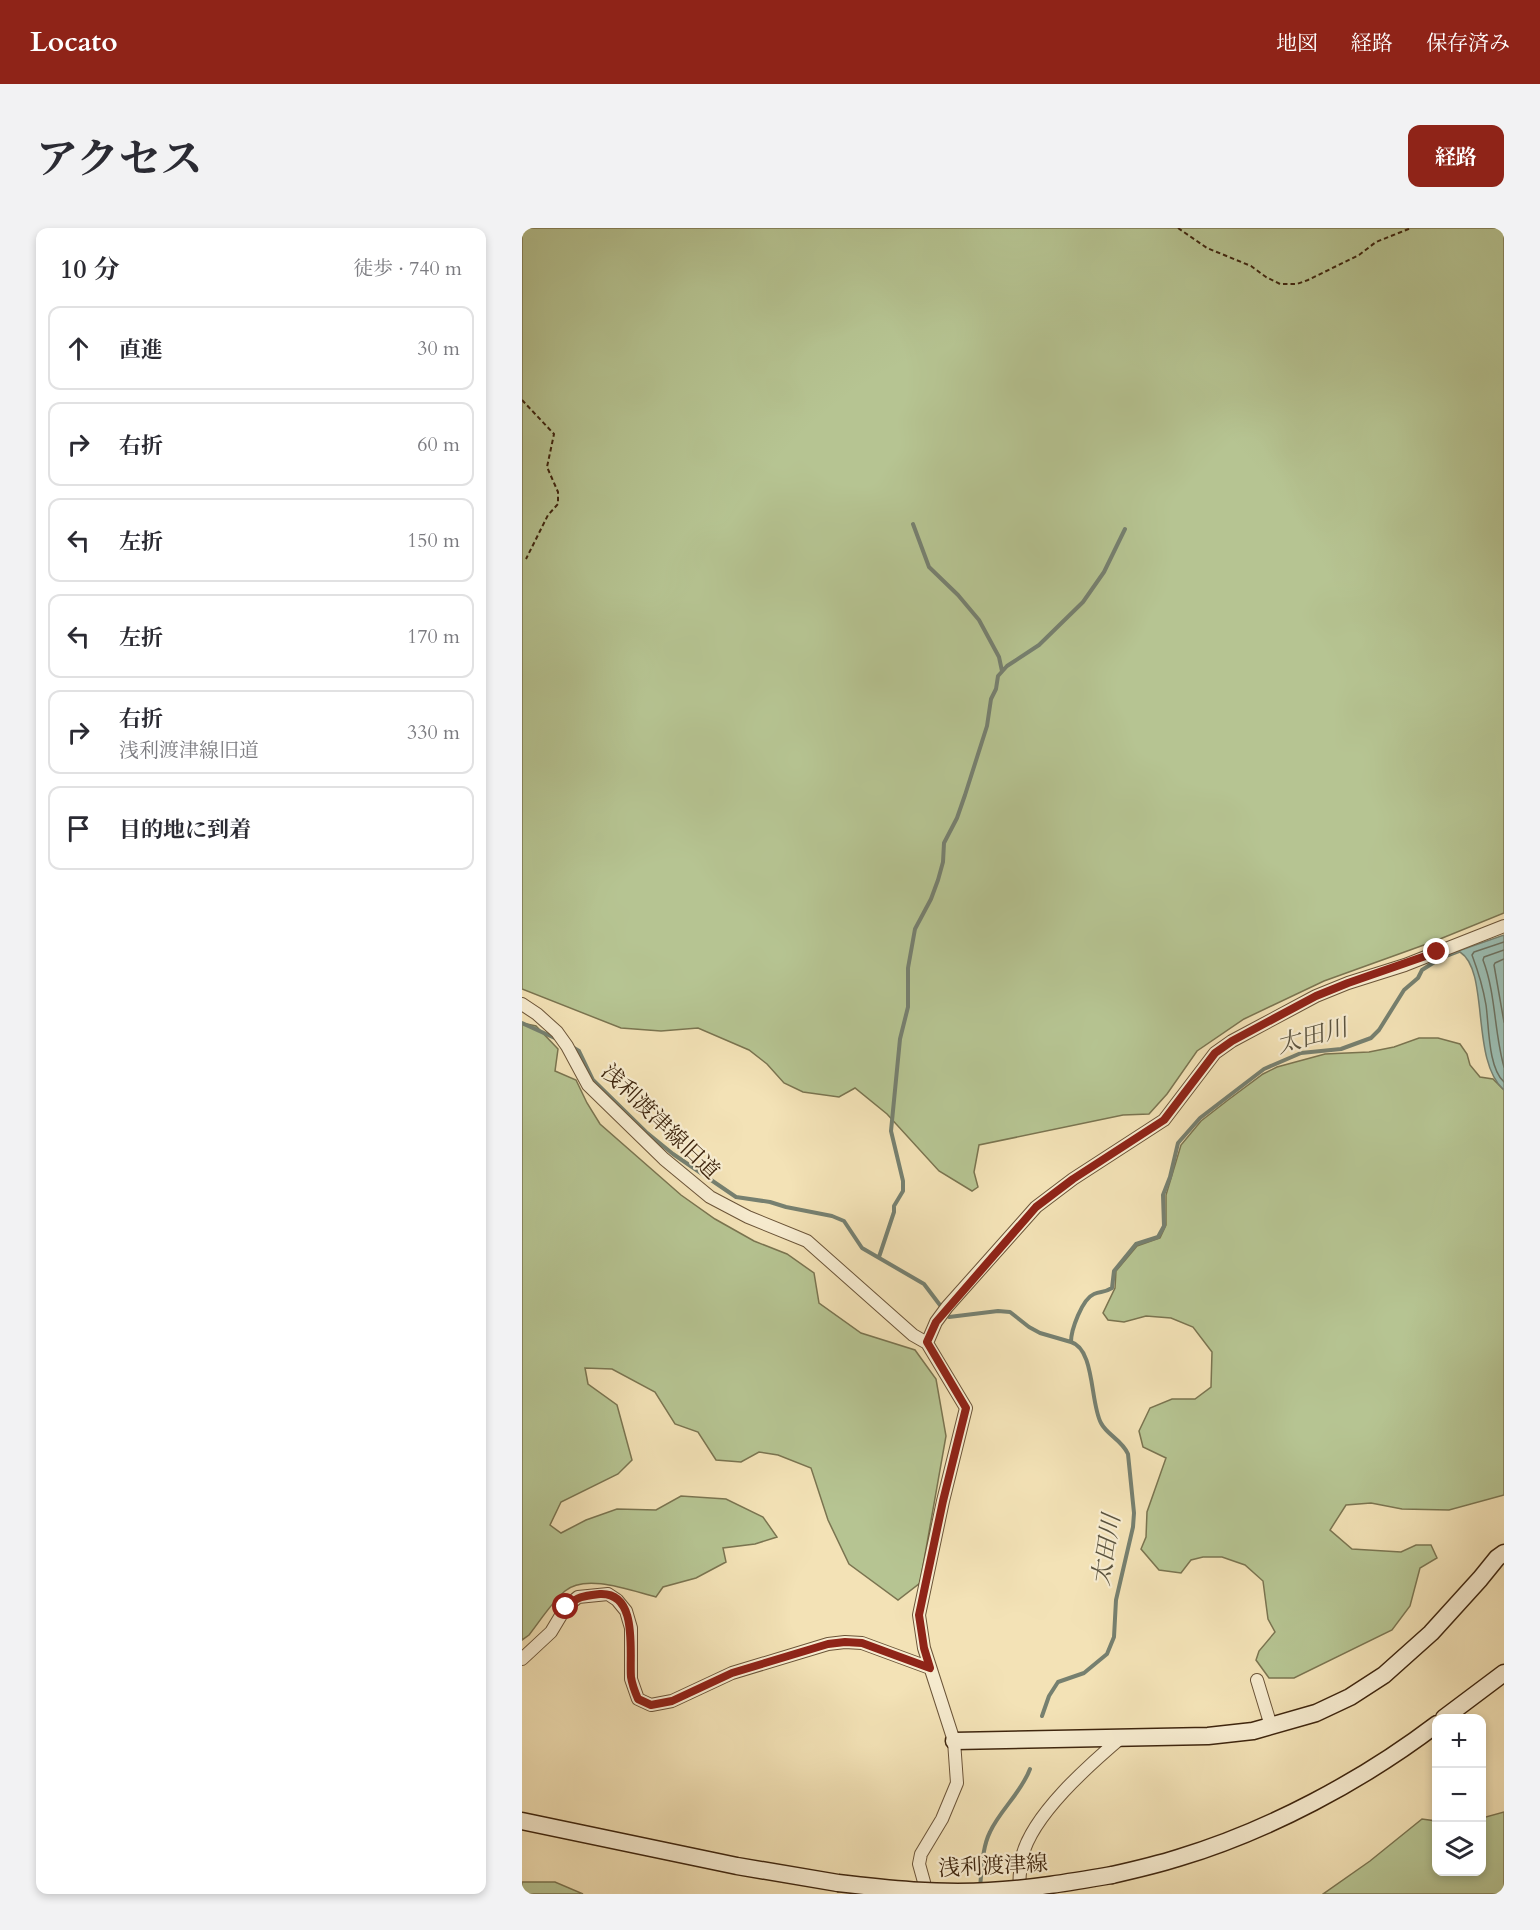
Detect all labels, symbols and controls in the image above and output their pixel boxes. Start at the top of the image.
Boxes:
text: Locato [30,23,118,61]
text: 地図 [1276,29,1318,58]
text: 経路 [1351,29,1393,58]
text: 保存済み [1426,29,1510,58]
button: 経路 [1408,125,1504,187]
text: アクセス [36,131,203,188]
text: 10 分 [60,252,120,287]
text: 徒歩 · 740 m [353,255,462,282]
icon: ahead [62,332,95,365]
text: 直進 [119,335,163,365]
text: 30 m [417,335,460,362]
icon: right [62,428,95,461]
text: 右折 [119,431,163,461]
text: 60 m [417,431,460,458]
icon: left [62,524,95,557]
text: 左折 [119,527,163,557]
text: 150 m [407,527,460,554]
icon: left [62,620,95,653]
text: 左折 [119,623,163,653]
text: 170 m [407,623,460,650]
text: 右折 [119,704,163,734]
icon: right [62,716,95,749]
text: 330 m [407,719,460,746]
text: 浅利渡津線旧道 [119,737,259,764]
icon: arrive [62,812,95,845]
text: 目的地に到着 [119,815,251,845]
route end [1423,938,1449,964]
water label: 太田川 [1273,1010,1354,1062]
street label: 浅利渡津線旧道 [594,1057,726,1186]
water label: 太田川 [1085,1509,1129,1588]
route start [552,1593,578,1619]
map controls [1432,1714,1486,1876]
button: + [1432,1714,1486,1768]
button: − [1432,1768,1486,1822]
button: layers [1432,1822,1486,1876]
street label: 浅利渡津線 [937,1848,1049,1884]

